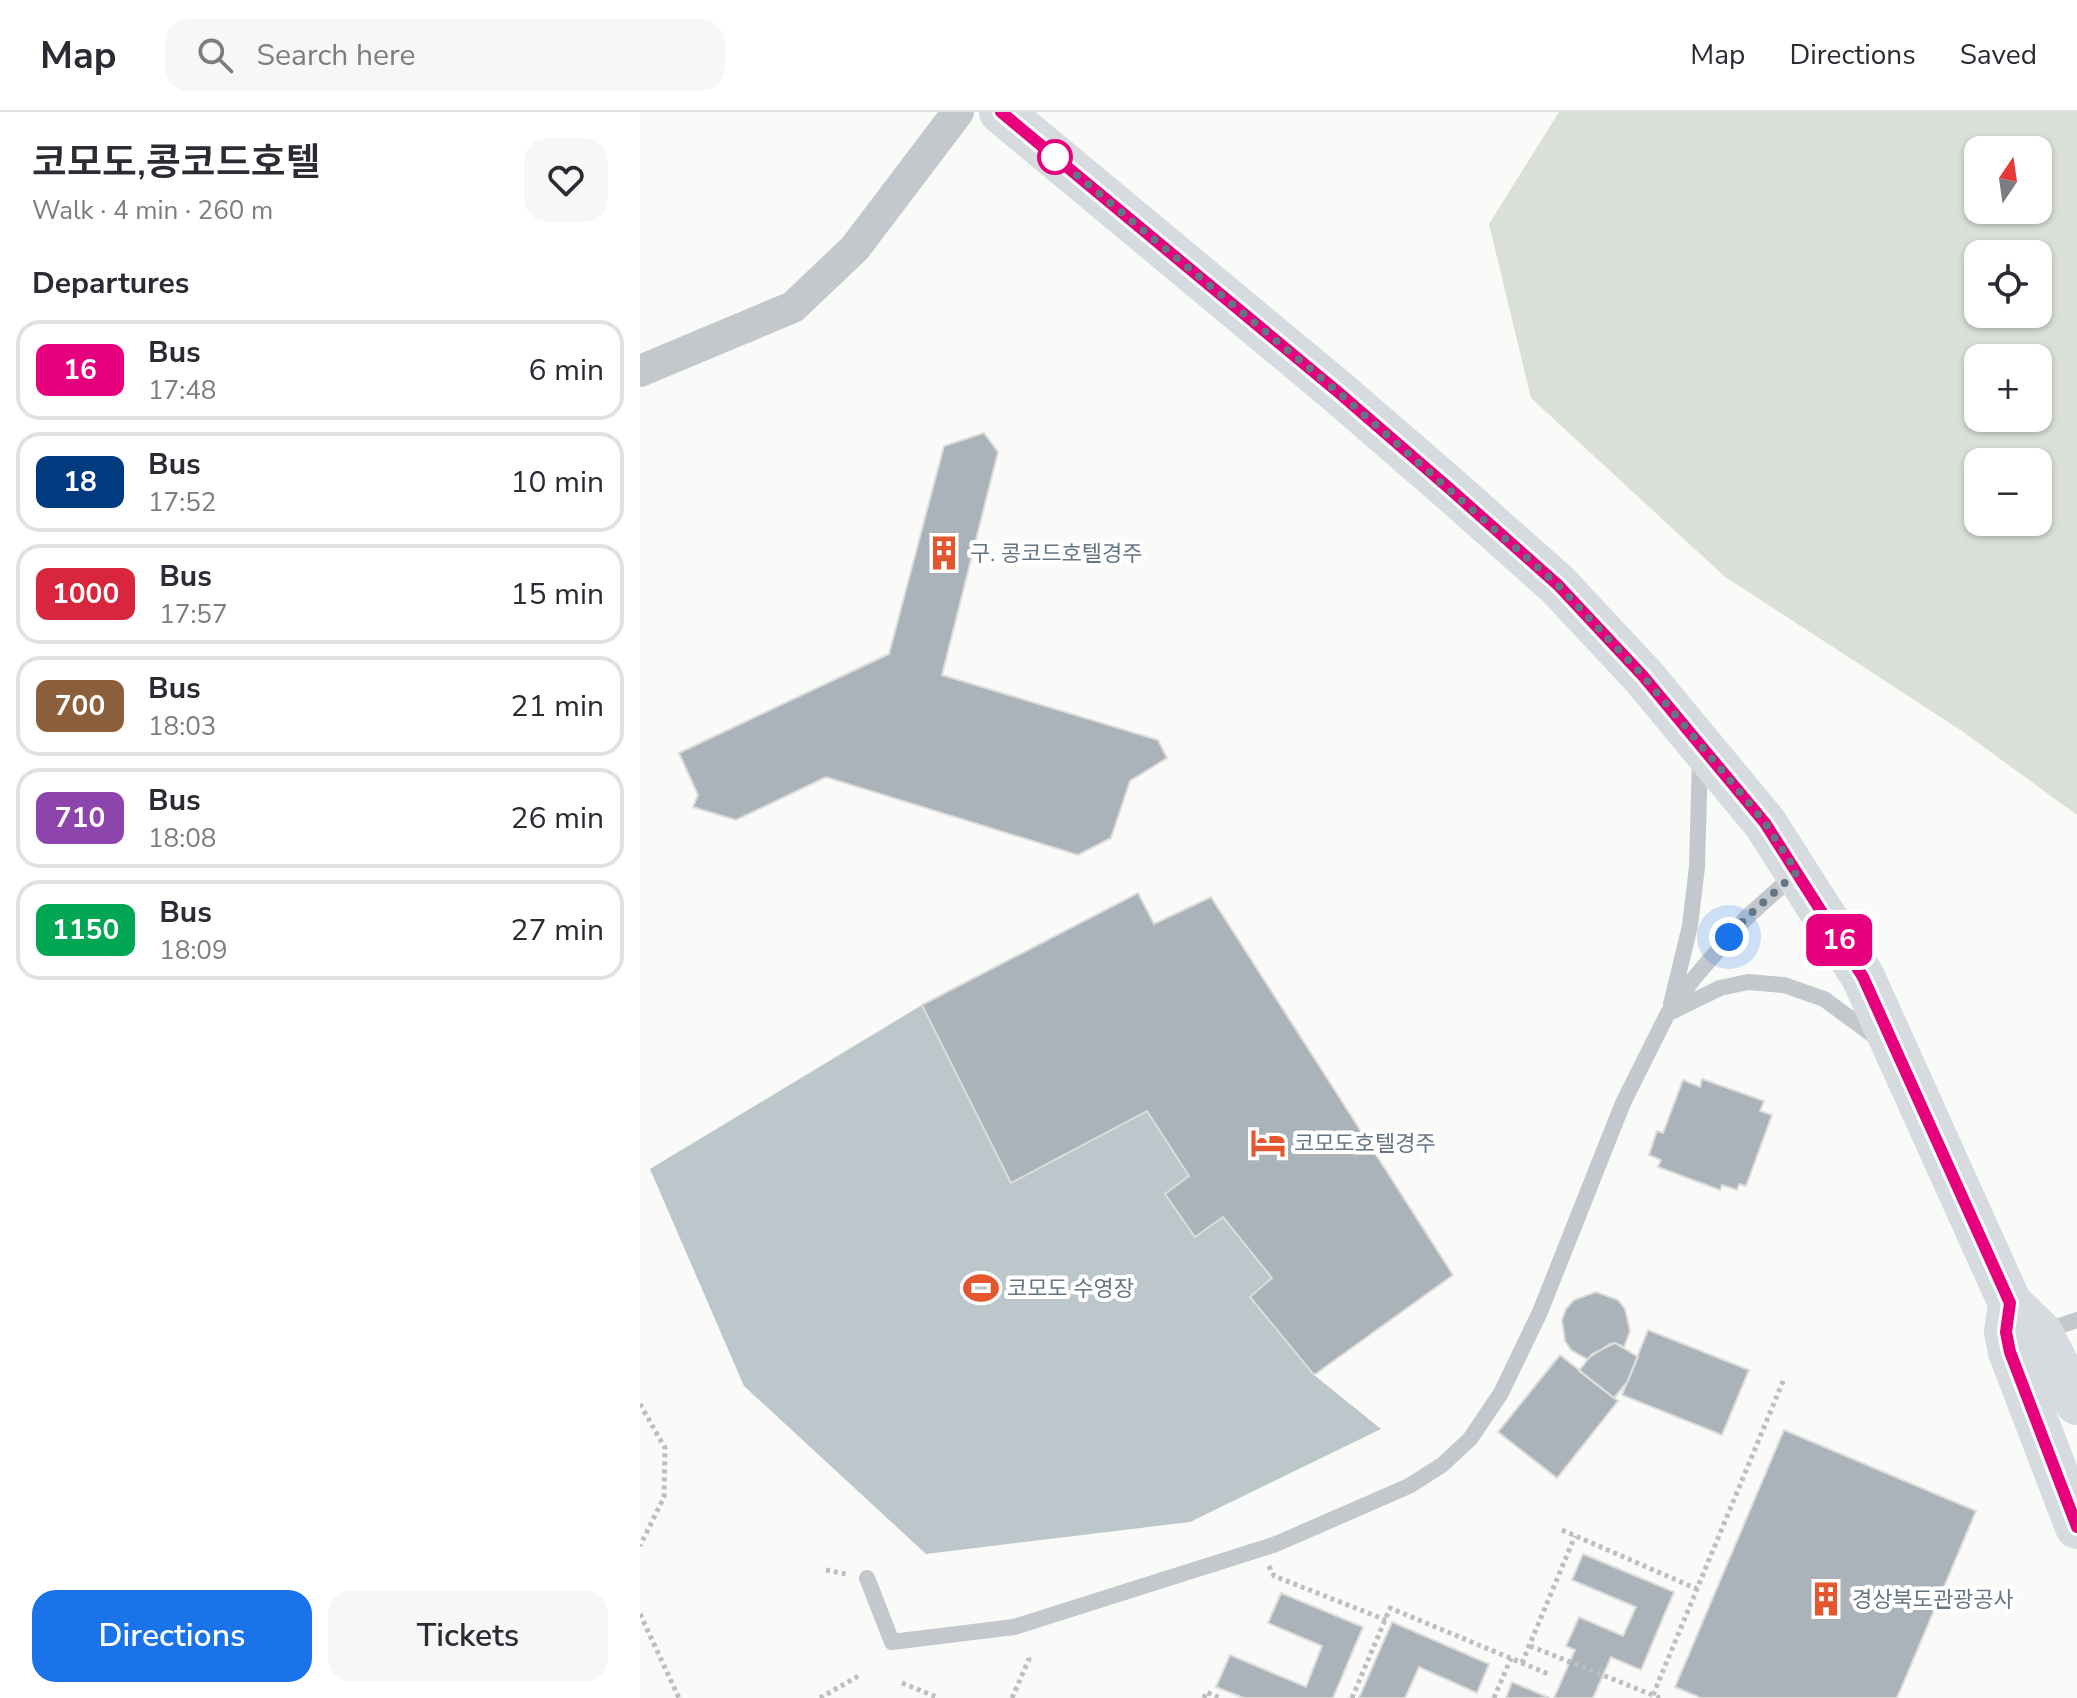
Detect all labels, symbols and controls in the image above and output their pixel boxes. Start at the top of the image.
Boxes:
search box [165,19,725,91]
text: Map [40,30,117,81]
icon: search [193,33,237,77]
text: Search here [257,35,416,76]
text: Map [1690,36,1745,74]
text: Directions [1789,36,1916,74]
text: Saved [1960,36,2037,74]
north arrow [1964,136,2052,224]
map controls [1964,136,2052,536]
text: 코모도,콩코드호텔 [32,137,321,188]
button: heart [524,138,608,222]
unlabelled marker [1038,140,1072,174]
text: Walk · 4 min · 260 m [32,193,273,228]
button: locate [1964,240,2052,328]
text: Departures [32,263,189,304]
text: Bus [148,332,201,373]
button: + [1964,344,2052,432]
text: 6 min [529,350,604,391]
text: 16 [63,351,97,389]
text: 17:48 [148,373,216,408]
text: Bus [148,444,201,485]
button: − [1964,448,2052,536]
text: 10 min [511,462,604,503]
text: 18 [63,463,97,501]
text: 17:52 [148,485,216,520]
building icon: 구. 콩코드호텔경주 [925,534,963,572]
place label: 구. 콩코드호텔경주 [970,539,1143,569]
text: Bus [159,556,212,597]
text: 15 min [511,574,604,615]
text: 1000 [52,575,119,613]
text: 17:57 [159,597,228,632]
text: Bus [148,668,201,709]
text: 21 min [511,686,604,727]
text: 700 [55,687,105,725]
text: 18:03 [148,709,216,744]
text: Bus [148,780,201,821]
text: 26 min [511,798,604,839]
text: 710 [55,799,105,837]
text: 18:08 [148,821,216,856]
text: Bus [159,892,212,933]
text: 27 min [511,910,604,951]
text: 1150 [52,911,119,949]
line badge: 16 [1803,914,1875,966]
your location [1709,917,1749,957]
text: 16 [1822,921,1856,959]
text: 18:09 [159,933,228,968]
hotel icon: 코모도호텔경주 [1249,1124,1287,1162]
place label: 코모도호텔경주 [1294,1129,1436,1159]
sports icon: 코모도 수영장 [962,1269,1000,1307]
place label: 코모도 수영장 [1007,1274,1134,1304]
building icon: 경상북도관광공사 [1807,1580,1845,1618]
place label: 경상북도관광공사 [1852,1585,2014,1615]
button: Directions [32,1590,312,1682]
button: Tickets [328,1590,608,1682]

